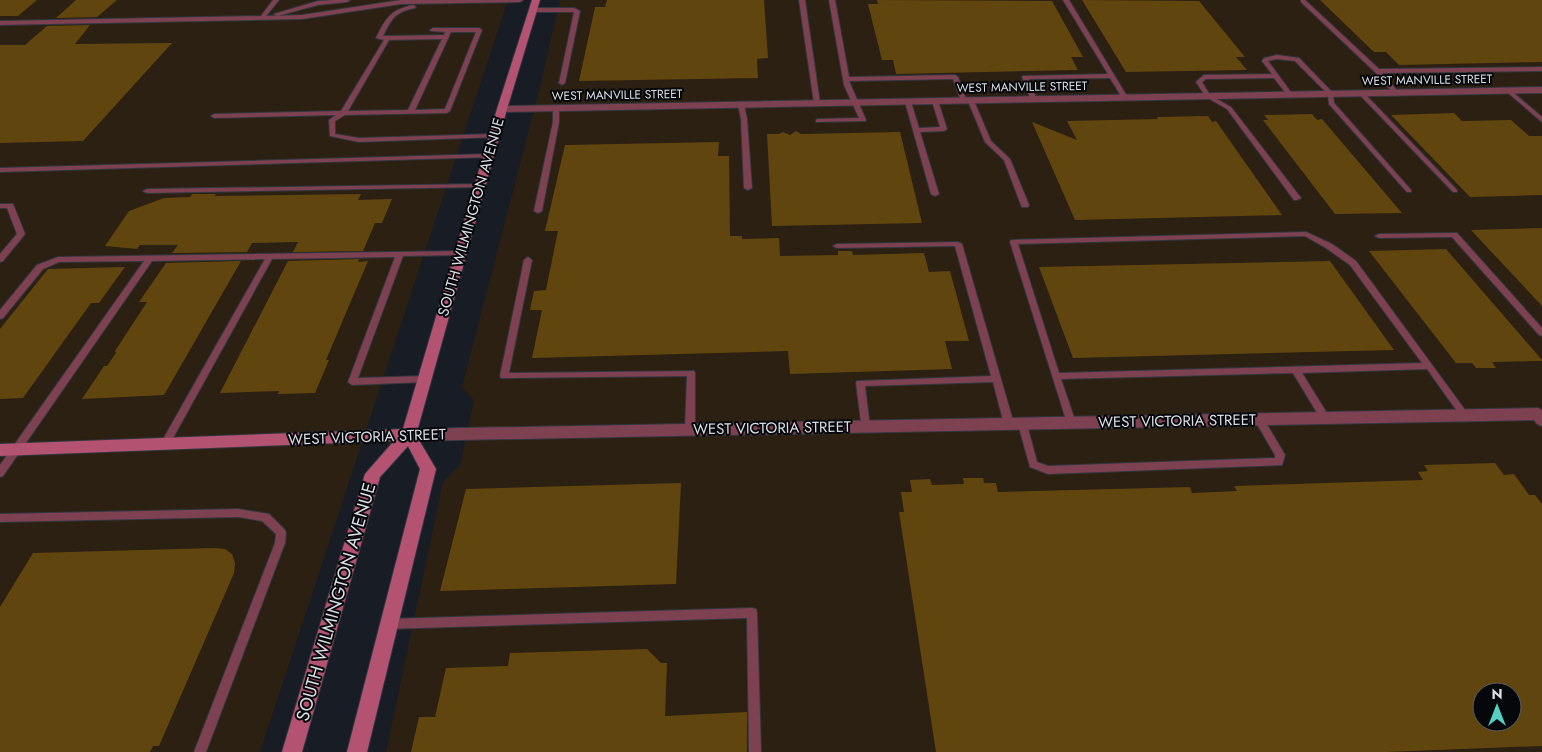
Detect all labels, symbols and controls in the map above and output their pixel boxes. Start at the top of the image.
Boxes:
street label: WEST MANVILLE STREET [1362,70,1493,90]
street label: WEST MANVILLE STREET [957,77,1088,97]
street label: WEST MANVILLE STREET [552,85,683,105]
street label: SOUTH WILMINGTON AVENUE [432,115,510,319]
street label: WEST VICTORIA STREET [1098,409,1256,433]
street label: WEST VICTORIA STREET [693,416,851,440]
street label: WEST VICTORIA STREET [288,423,446,451]
street label: SOUTH WILMINGTON AVENUE [290,480,382,724]
north arrow [1472,682,1522,732]
text: N [1491,684,1503,704]

